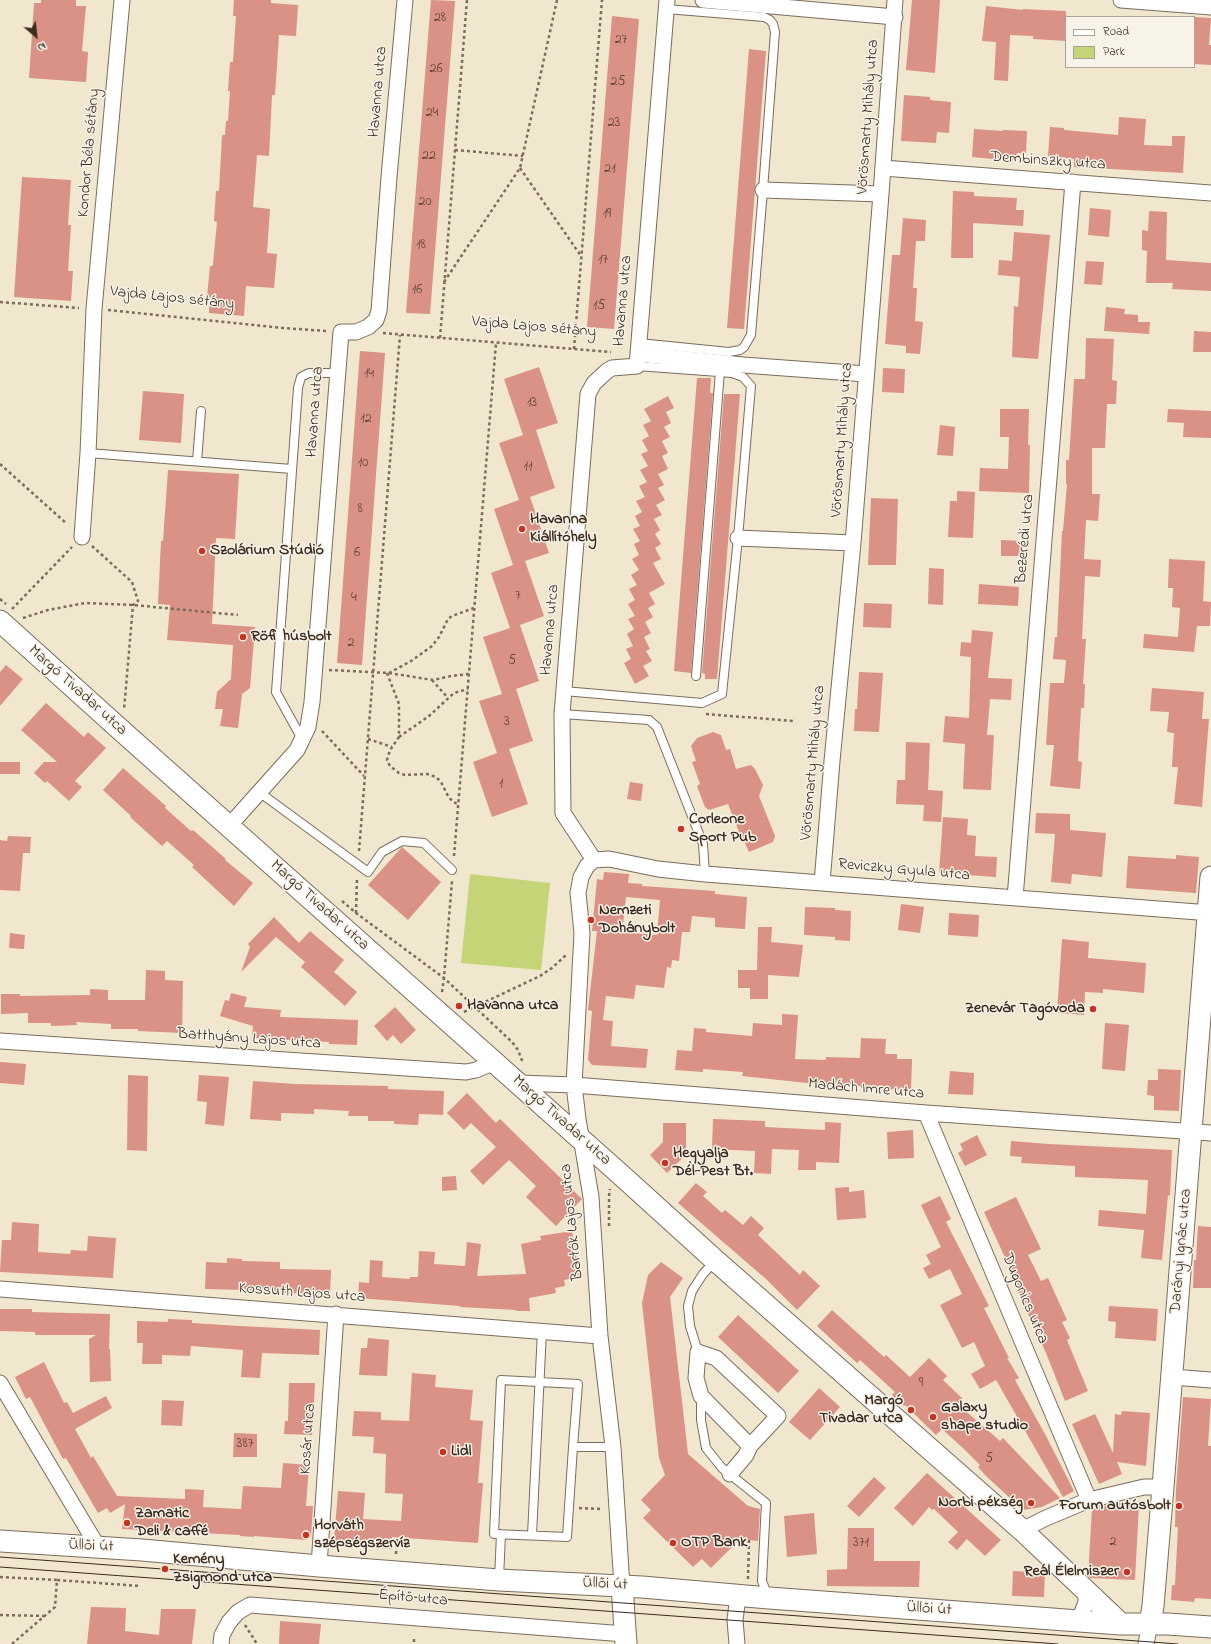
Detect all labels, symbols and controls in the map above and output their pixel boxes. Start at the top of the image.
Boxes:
house number: 28 [434,11,446,27]
north arrow [16,16,56,56]
legend [1065,16,1195,68]
text: Road [1103,23,1129,41]
house number: 27 [615,33,627,49]
text: N [35,38,49,55]
street label: Vörösmarty Mihály utca [854,39,884,195]
text: Park [1103,43,1125,61]
street label: Havanna utca [365,46,393,138]
house number: 26 [429,62,443,78]
house number: 25 [611,75,625,91]
street label: Kondor Béla sétány [75,88,105,218]
house number: 24 [426,106,438,122]
house number: 23 [608,116,620,132]
street label: Dembinszky utca [990,148,1106,176]
house number: 22 [422,149,436,165]
house number: 21 [604,162,616,178]
house number: 20 [418,195,432,211]
house number: 19 [603,207,611,223]
house number: 18 [416,238,426,254]
house number: 17 [598,253,608,269]
street label: Havanna utca [610,255,638,347]
street label: Vajda Lajos sétány [109,283,235,315]
house number: 16 [412,283,422,299]
house number: 15 [593,299,605,315]
street label: Vajda Lajos sétány [471,313,597,343]
street label: Vörösmarty Mihály utca [828,362,858,518]
street label: Havanna utca [303,366,329,458]
house number: 14 [364,367,374,383]
house number: 13 [527,396,537,412]
house number: 12 [360,412,372,428]
house number: 10 [358,456,368,472]
house number: 11 [524,460,532,476]
street label: Bezerédi utca [1013,493,1039,585]
house number: 8 [357,502,363,518]
place label: Havanna Kiállítóhely [530,510,597,548]
marker: Havanna Kiállítóhely [517,524,527,534]
place label: Szolárium Stúdió [210,541,324,561]
marker: Szolárium Stúdió [197,546,207,556]
house number: 6 [354,546,360,562]
street label: Havanna utca [537,584,565,676]
house number: 7 [515,589,521,605]
house number: 4 [351,591,357,607]
place label: Röfi húsbolt [251,627,332,647]
marker: Röfi húsbolt [238,632,248,642]
house number: 2 [348,636,354,652]
street label: Margó Tivadar utca [24,642,130,740]
house number: 5 [508,654,516,670]
street label: Vörösmarty Mihály utca [798,685,830,841]
house number: 3 [504,715,510,731]
house number: 1 [499,777,503,793]
place label: Corleone Sport Pub [689,810,756,848]
marker: Corleone Sport Pub [676,824,686,834]
street label: Reviczky Gyula utca [837,856,971,886]
street label: Margó Tivadar utca [266,857,372,955]
place label: Nemzeti Dohánybolt [599,901,675,939]
marker: Nemzeti Dohánybolt [586,915,596,925]
place label: Havanna utca [467,996,558,1016]
place label: Zenevár Tagóvoda [965,999,1085,1019]
marker: Havanna utca [454,1001,464,1011]
marker: Zenevár Tagóvoda [1088,1004,1098,1014]
street label: Batthyány Lajos utca [177,1025,321,1055]
street label: Margó Tivadar utca [508,1072,614,1170]
street label: Madách Imre utca [807,1075,925,1105]
place label: Hegyalja Dél-Pest Bt. [673,1144,753,1182]
marker: Hegyalja Dél-Pest Bt. [660,1158,670,1168]
street label: Bartók Lajos utca [557,1163,589,1281]
street label: Darányi Ignác utca [1167,1188,1197,1314]
street label: Dugonics utca [996,1251,1052,1347]
street label: Kossuth Lajos utca [238,1280,366,1308]
house number: 9 [919,1376,923,1392]
place label: Margó Tivadar utca [819,1391,903,1429]
place label: Galaxy shape studio [941,1398,1028,1436]
street label: Kosár utca [297,1403,321,1475]
marker: Margó Tivadar utca [906,1405,916,1415]
marker: Galaxy shape studio [928,1412,938,1422]
house number: 387 [237,1437,253,1453]
place label: Lidl [451,1442,471,1462]
marker: Lidl [438,1447,448,1457]
house number: 5 [985,1452,993,1468]
place label: Norbi pékség [938,1493,1023,1513]
place label: Forum autósbolt [1059,1496,1171,1516]
marker: Norbi pékség [1026,1498,1036,1508]
marker: Forum autósbolt [1174,1501,1184,1511]
place label: Zamatic Deli & caffé [135,1504,208,1542]
place label: Horváth szépségszervíz [314,1516,410,1554]
marker: Zamatic Deli & caffé [122,1518,132,1528]
marker: Horváth szépségszervíz [301,1530,311,1540]
place label: OTP Bank [681,1533,747,1553]
house number: 2 [1110,1535,1116,1551]
street label: Üllői út [68,1536,114,1558]
house number: 371 [853,1536,869,1552]
marker: OTP Bank [668,1538,678,1548]
place label: Kemény Zsigmond utca [173,1550,272,1588]
place label: Reál Élelmiszer [1024,1562,1119,1582]
marker: Kemény Zsigmond utca [160,1564,170,1574]
marker: Reál Élelmiszer [1122,1567,1132,1577]
street label: Üllői út [582,1574,628,1596]
street label: Építő utca [378,1586,448,1612]
street label: Üllői út [906,1599,952,1621]

